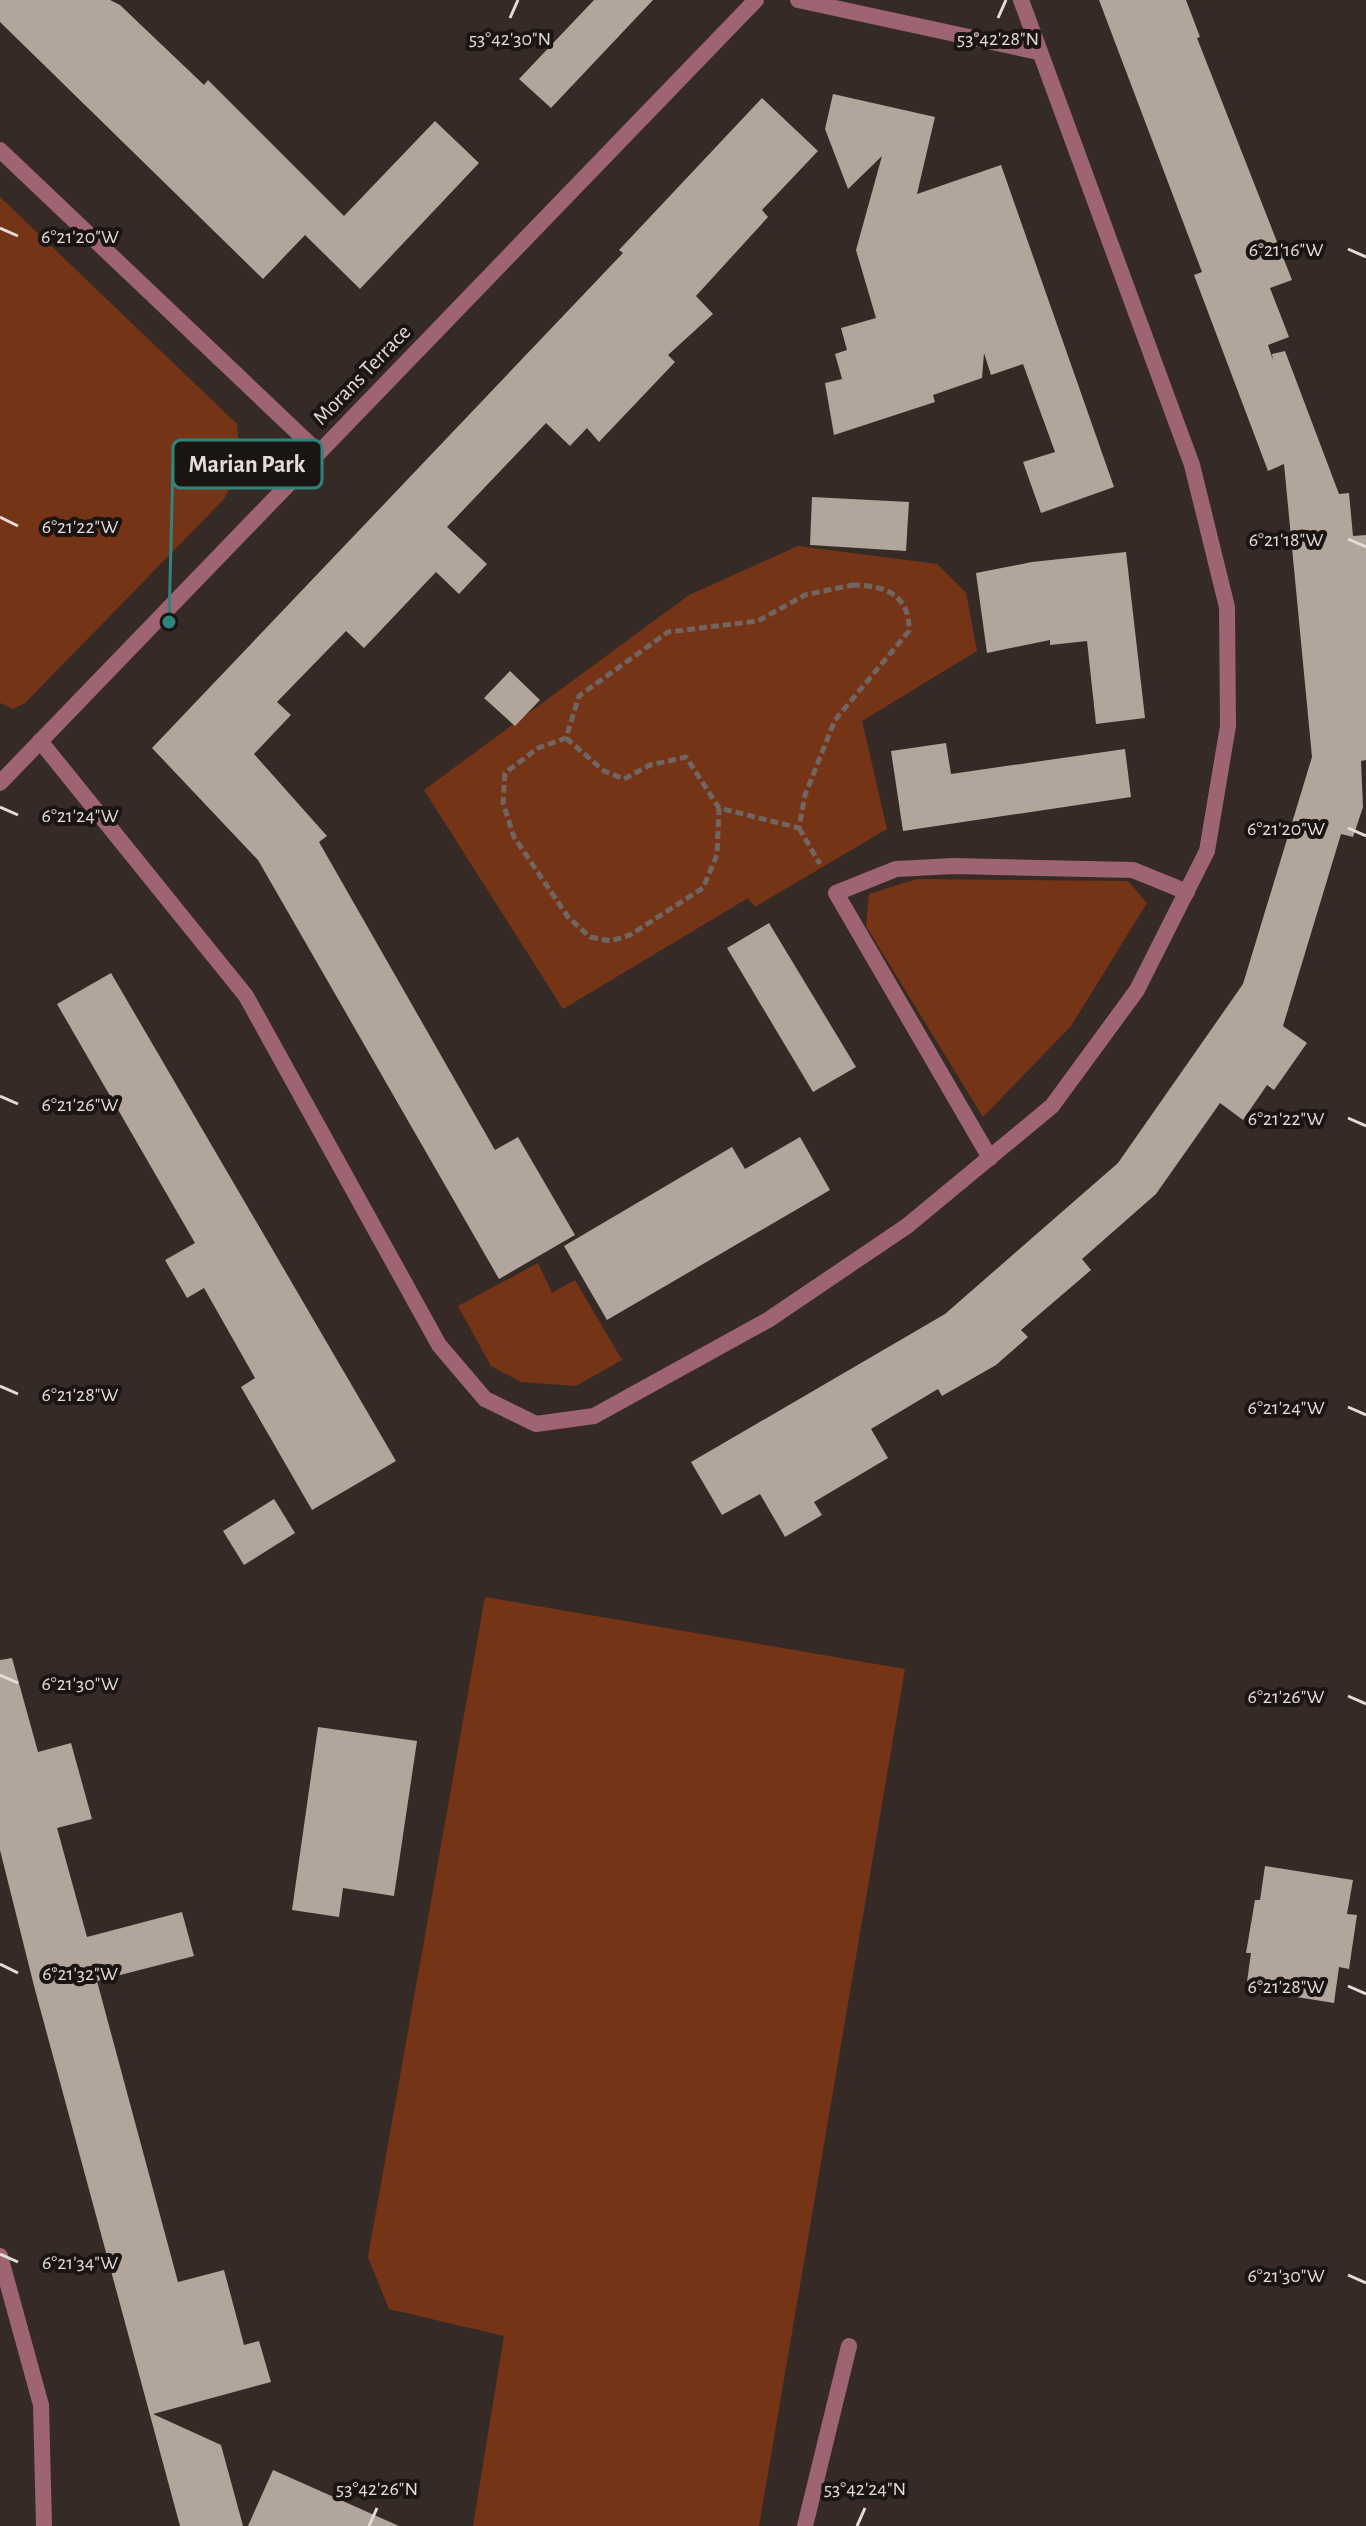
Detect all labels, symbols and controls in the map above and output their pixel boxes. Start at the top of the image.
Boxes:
text: 53°42'30"N [469,29,551,49]
text: 53°42'28"N [957,29,1039,49]
text: 6°21'20"W [41,227,119,247]
text: 6°21'16"W [1249,240,1323,260]
street label: Morans Terrace [309,320,415,429]
callout: Marian Park [173,440,322,488]
text: Marian Park [189,453,305,477]
text: 6°21'22"W [42,517,118,537]
text: 6°21'18"W [1249,530,1323,550]
text: 6°21'24"W [41,806,119,826]
text: 6°21'20"W [1247,819,1325,839]
text: 6°21'26"W [42,1095,119,1115]
text: 6°21'22"W [1248,1109,1324,1129]
text: 6°21'28"W [42,1385,119,1405]
text: 6°21'24"W [1247,1398,1325,1418]
text: 6°21'30"W [41,1674,119,1694]
text: 6°21'26"W [1248,1687,1325,1707]
text: 6°21'32"W [42,1964,118,1984]
text: 6°21'28"W [1248,1977,1325,1997]
text: 6°21'34"W [42,2253,118,2273]
text: 6°21'30"W [1247,2266,1325,2286]
text: 53°42'26"N [336,2479,418,2499]
text: 53°42'24"N [824,2479,906,2499]

